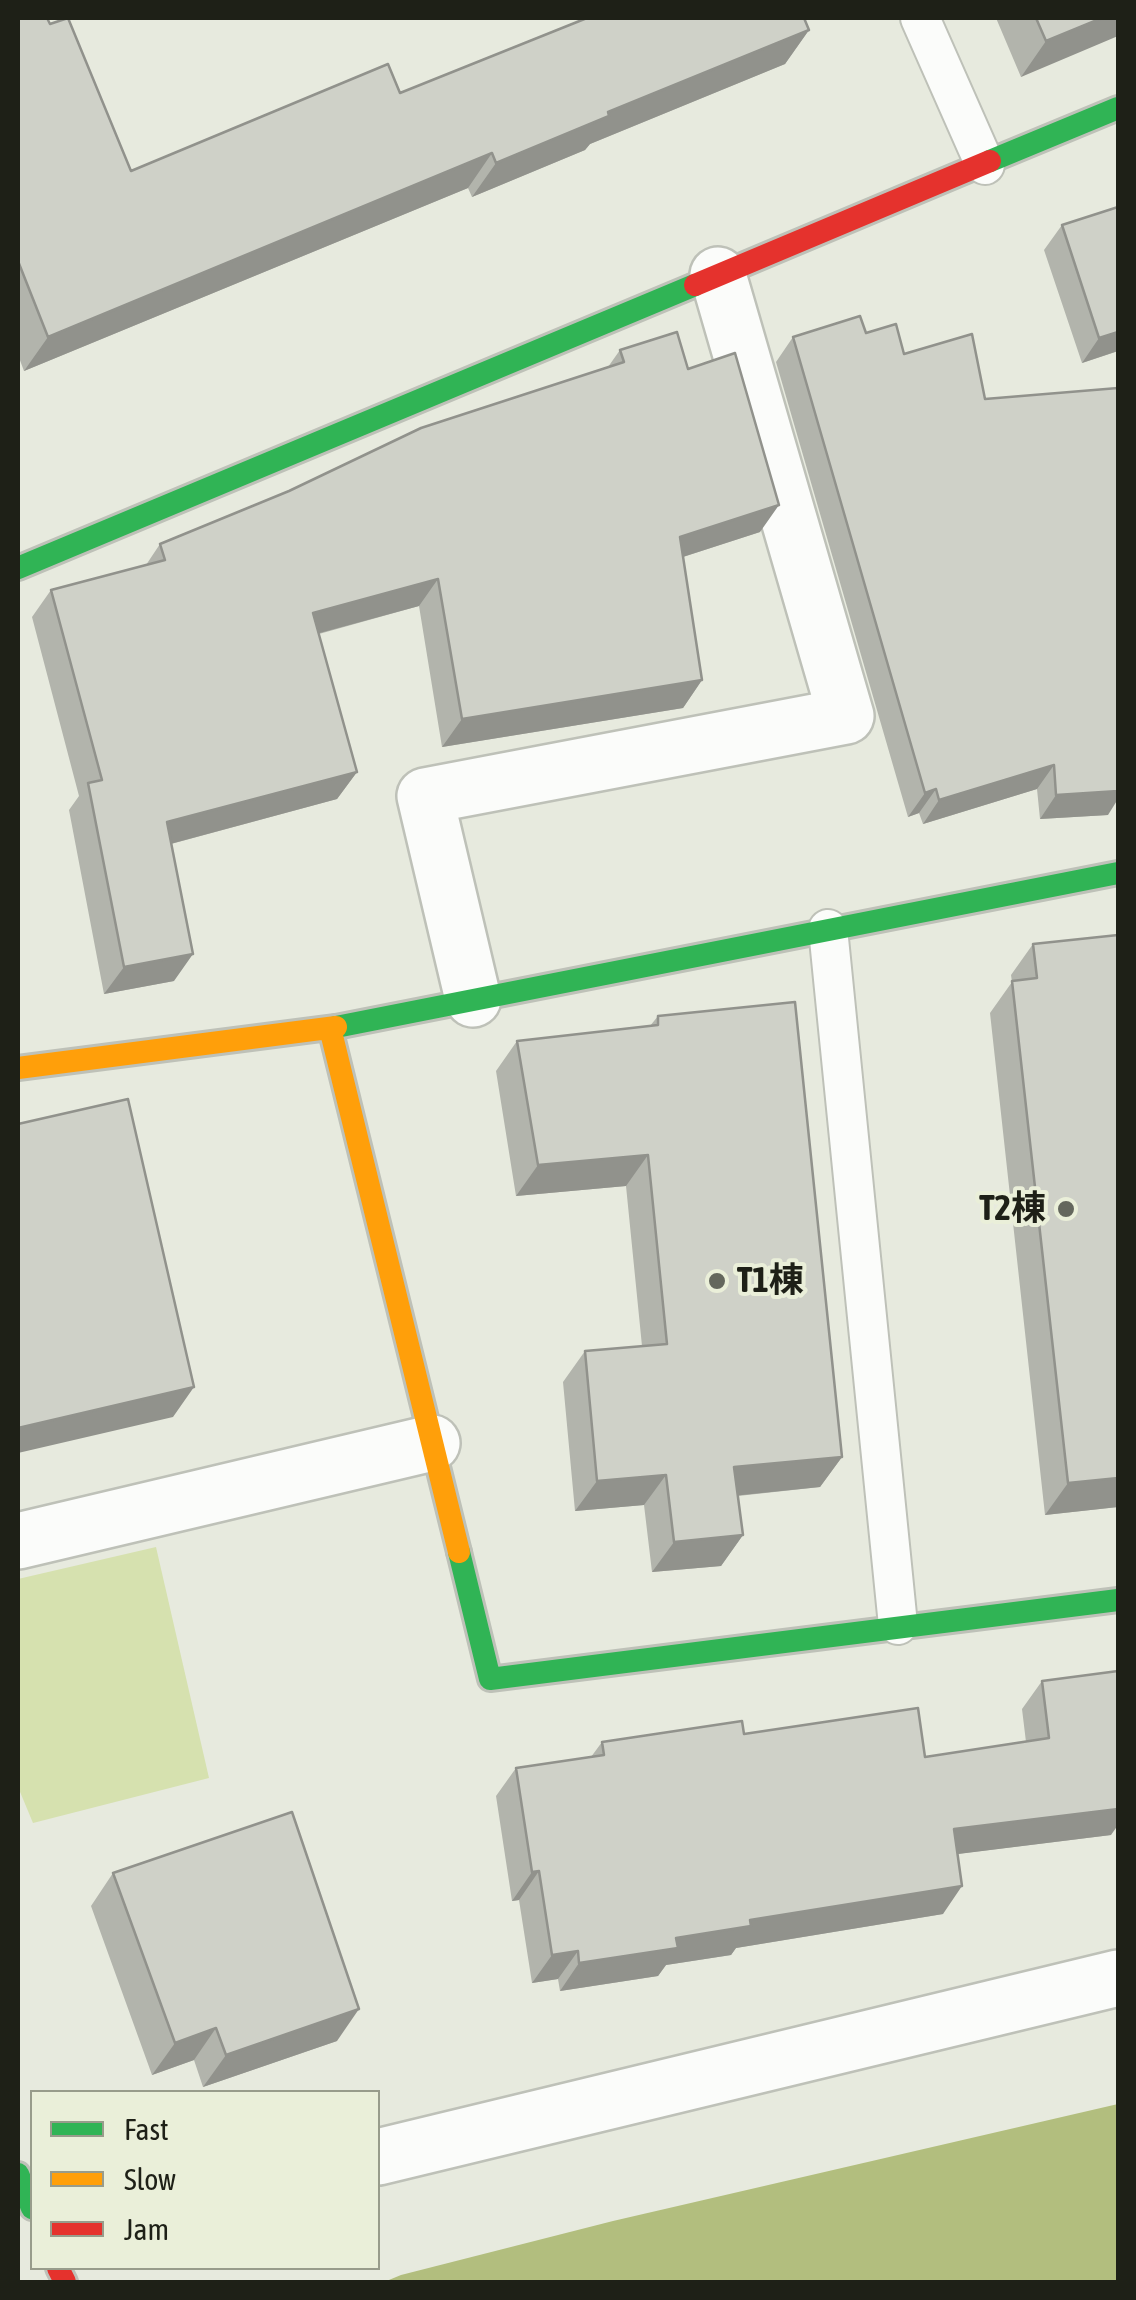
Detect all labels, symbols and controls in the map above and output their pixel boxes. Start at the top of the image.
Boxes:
place label: T2棟 [979,1188,1046,1230]
marker: T2棟 [1055,1198,1077,1220]
place label: T1棟 [737,1260,804,1302]
marker: T1棟 [706,1270,728,1292]
legend [30,2090,380,2270]
text: Fast [124,2112,169,2146]
text: Slow [124,2162,176,2196]
text: Jam [124,2212,169,2246]

